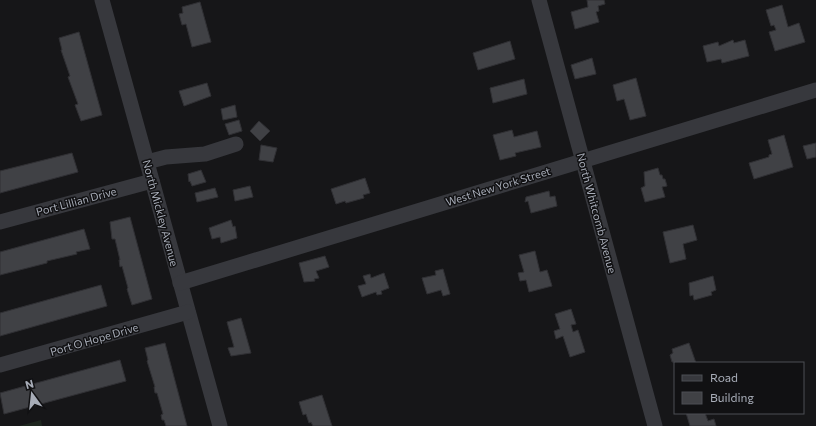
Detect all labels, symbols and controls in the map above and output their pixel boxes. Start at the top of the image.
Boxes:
street label: North Whitcomb Avenue [575,151,619,275]
street label: North Mickley Avenue [141,158,182,268]
street label: West New York Street [444,164,552,208]
street label: Port Lillian Drive [34,184,118,218]
street label: Port O Hope Drive [48,320,140,358]
legend [674,362,804,414]
text: Road [710,370,738,384]
north arrow [12,374,52,414]
text: N [24,377,35,391]
text: Building [710,390,754,404]

